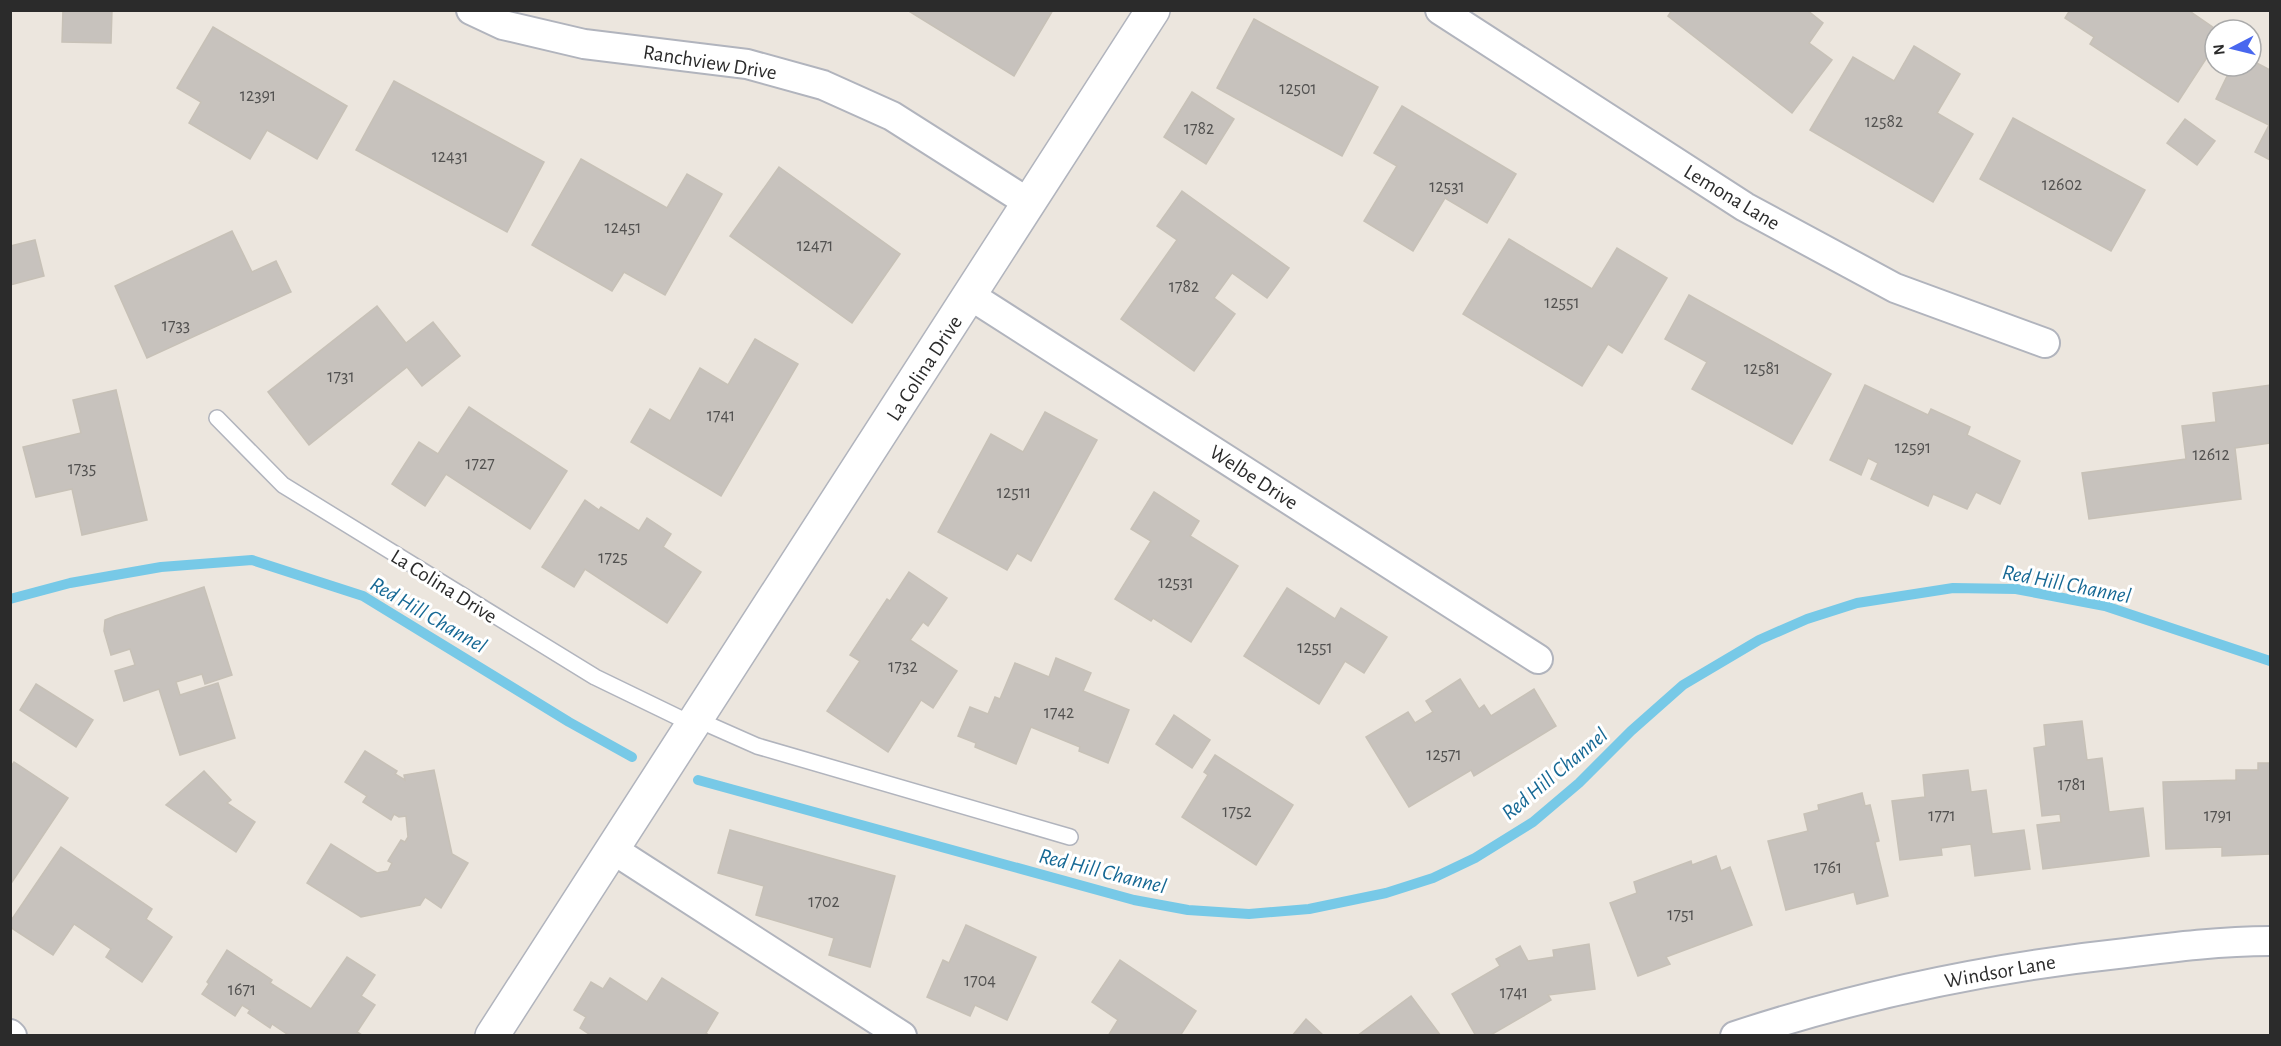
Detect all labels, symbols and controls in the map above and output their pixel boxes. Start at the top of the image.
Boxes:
north arrow [2203,18,2263,78]
street label: Ranchview Drive [642,42,778,83]
text: N [2210,43,2228,56]
house number: 12501 [1279,80,1317,98]
house number: 12391 [240,87,276,105]
house number: 12582 [1865,113,1903,131]
house number: 1782 [1184,120,1214,138]
house number: 12431 [432,148,468,166]
street label: Lemona Lane [1680,161,1783,234]
house number: 12602 [2042,176,2082,194]
house number: 12531 [1429,178,1465,196]
house number: 12451 [605,219,641,237]
house number: 12471 [797,237,833,255]
house number: 1782 [1169,278,1199,296]
house number: 12551 [1544,294,1580,312]
street label: La Colina Drive [883,312,966,425]
house number: 1733 [162,317,190,335]
house number: 12581 [1744,360,1780,378]
house number: 1731 [327,368,355,386]
house number: 1741 [707,407,735,425]
house number: 12591 [1895,439,1931,457]
street label: Welbe Drive [1206,441,1302,514]
house number: 12612 [2192,446,2230,464]
house number: 1727 [465,455,495,473]
house number: 1735 [68,460,96,478]
house number: 12511 [997,484,1031,502]
street label: La Colina Drive [387,546,500,627]
house number: 1725 [598,549,628,567]
water label: Red Hill Channel [2001,561,2133,607]
water label: Red Hill Channel [366,573,491,657]
house number: 12531 [1158,574,1194,592]
house number: 12551 [1297,639,1333,657]
house number: 1732 [888,658,918,676]
house number: 1742 [1044,704,1074,722]
water label: Red Hill Channel [1498,723,1612,824]
house number: 12571 [1426,746,1462,764]
house number: 1781 [2058,776,2086,794]
house number: 1752 [1222,803,1252,821]
house number: 1771 [1928,807,1956,825]
house number: 1791 [2204,807,2232,825]
water label: Red Hill Channel [1037,844,1169,897]
house number: 1761 [1814,859,1842,877]
house number: 1702 [808,893,840,911]
house number: 1751 [1667,906,1695,924]
street label: Windsor Lane [1943,951,2057,992]
house number: 1704 [964,972,996,990]
house number: 1671 [228,981,256,999]
house number: 1741 [1500,984,1528,1002]

